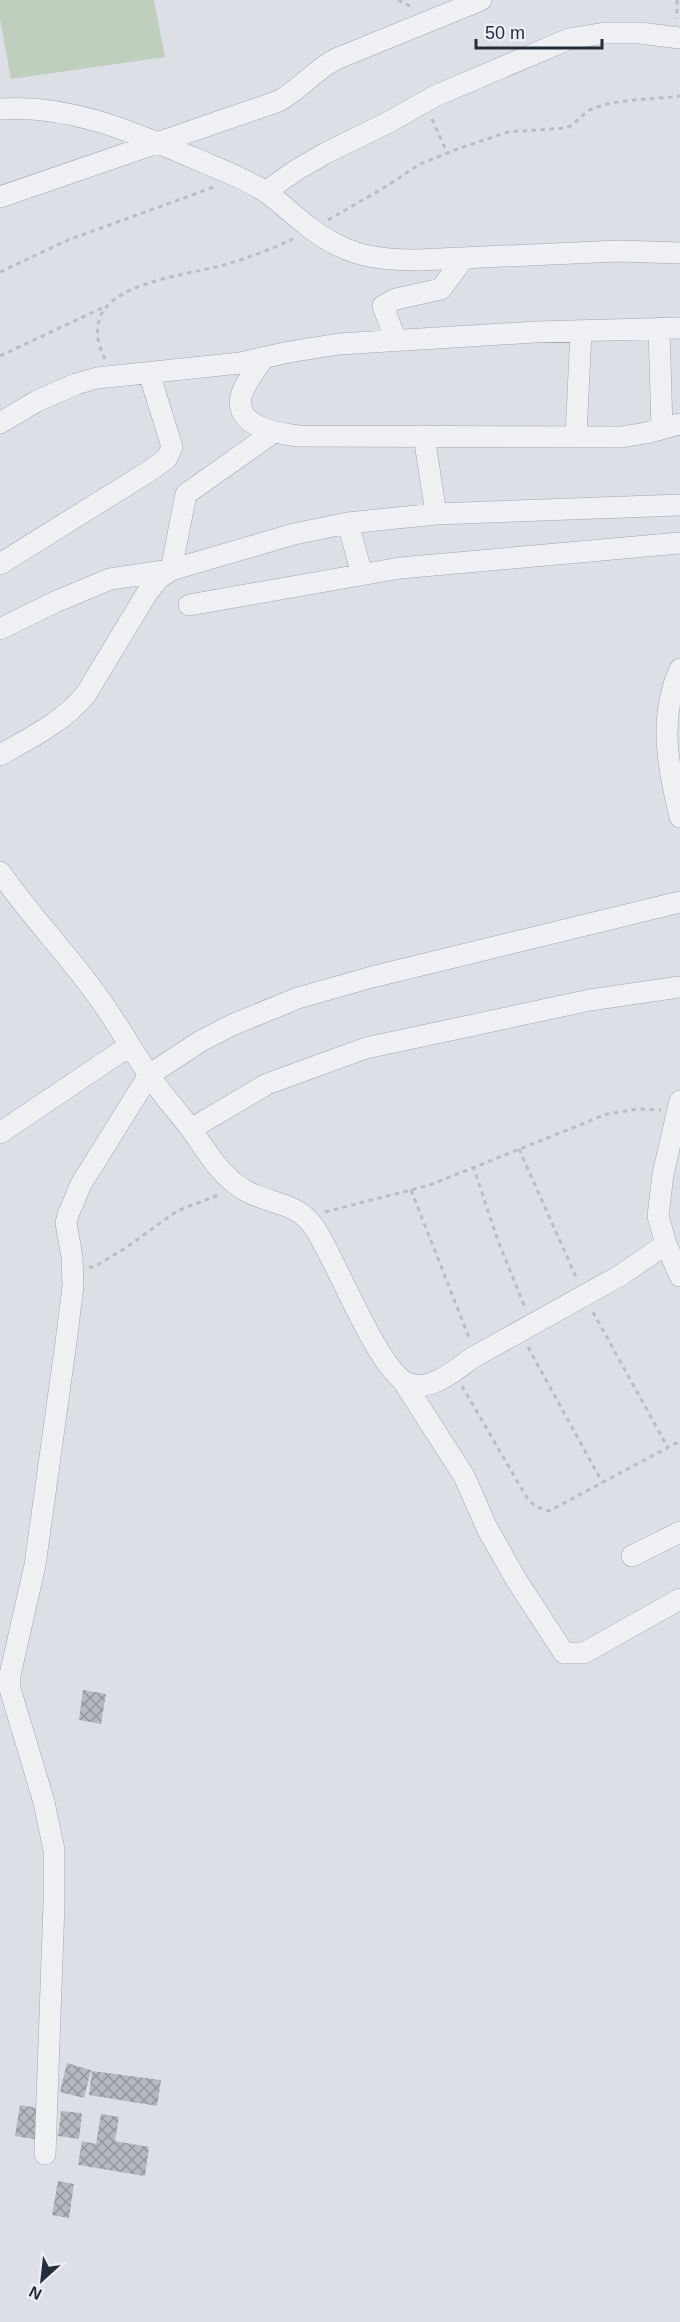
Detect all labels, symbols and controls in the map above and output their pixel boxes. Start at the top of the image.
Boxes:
scale bar [476,12,602,50]
text: 50 m [485,23,525,43]
north arrow [12,2250,72,2310]
text: N [26,2283,44,2303]

